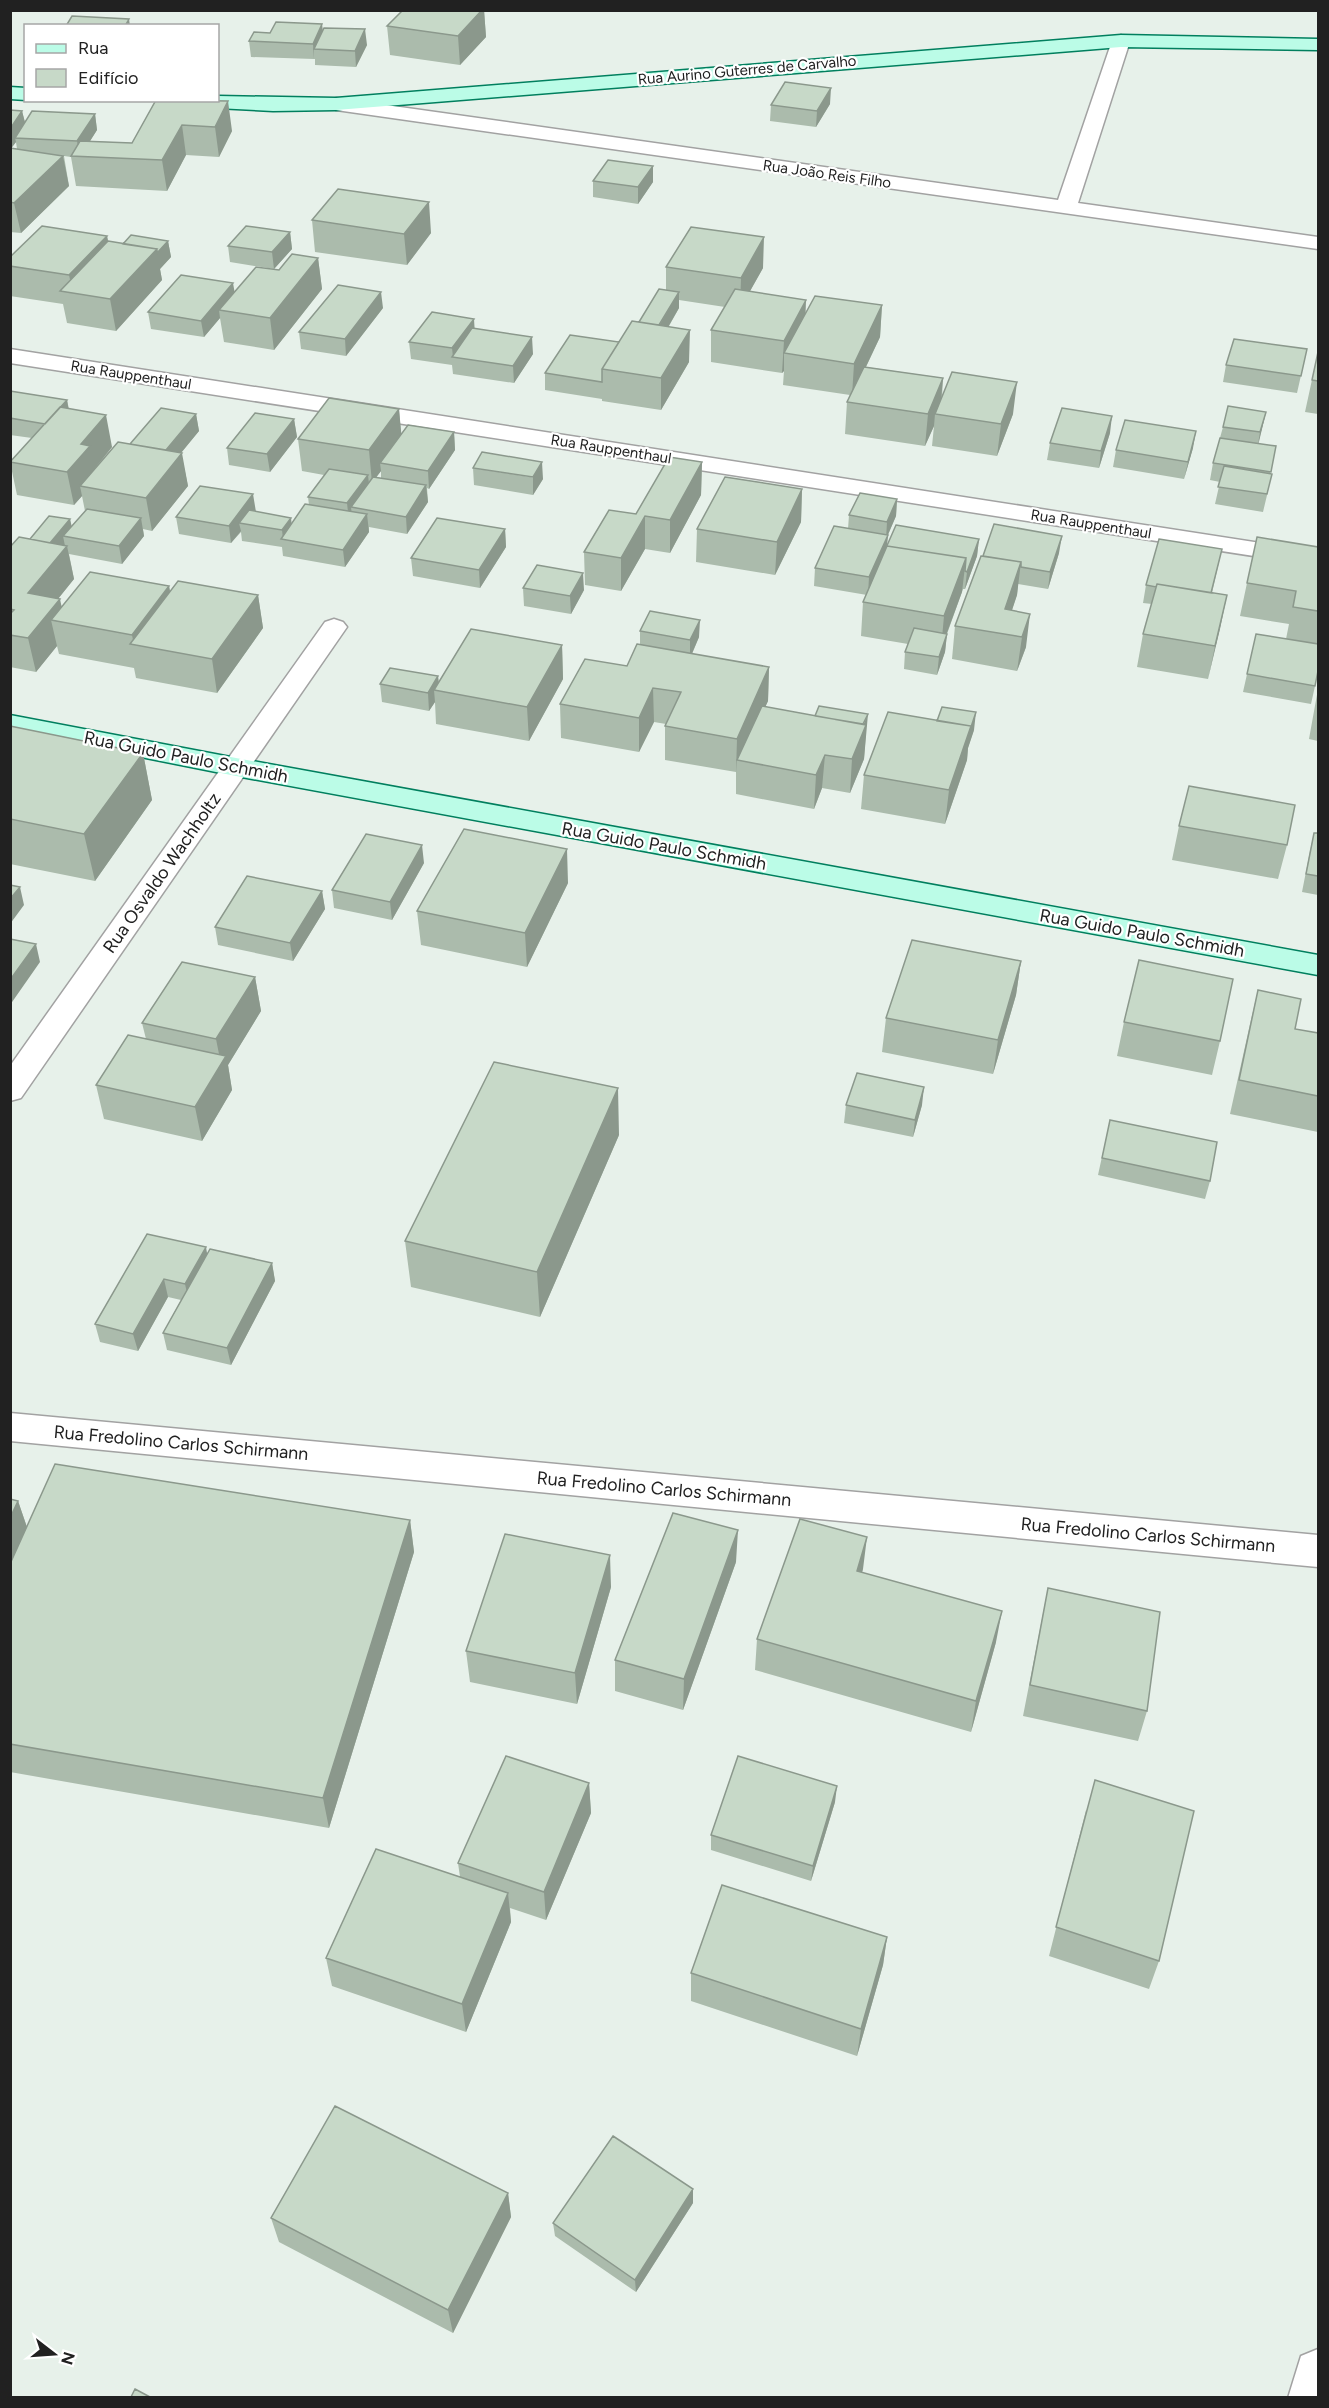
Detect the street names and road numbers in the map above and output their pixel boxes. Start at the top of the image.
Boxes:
street label: Rua Aurino Guterres de Carvalho [637,51,857,89]
street label: Rua João Reis Filho [762,156,893,192]
street label: Rua Rauppenthaul [69,357,193,393]
street label: Rua Rauppenthaul [549,431,673,467]
street label: Rua Rauppenthaul [1029,506,1153,542]
street label: Rua Guido Paulo Schmidh [82,726,290,788]
street label: Rua Osvaldo Wachholtz [98,788,226,957]
street label: Rua Guido Paulo Schmidh [560,817,768,875]
street label: Rua Guido Paulo Schmidh [1038,904,1246,962]
street label: Rua Fredolino Carlos Schirmann [53,1421,309,1465]
street label: Rua Fredolino Carlos Schirmann [536,1467,792,1511]
street label: Rua Fredolino Carlos Schirmann [1020,1513,1276,1557]

